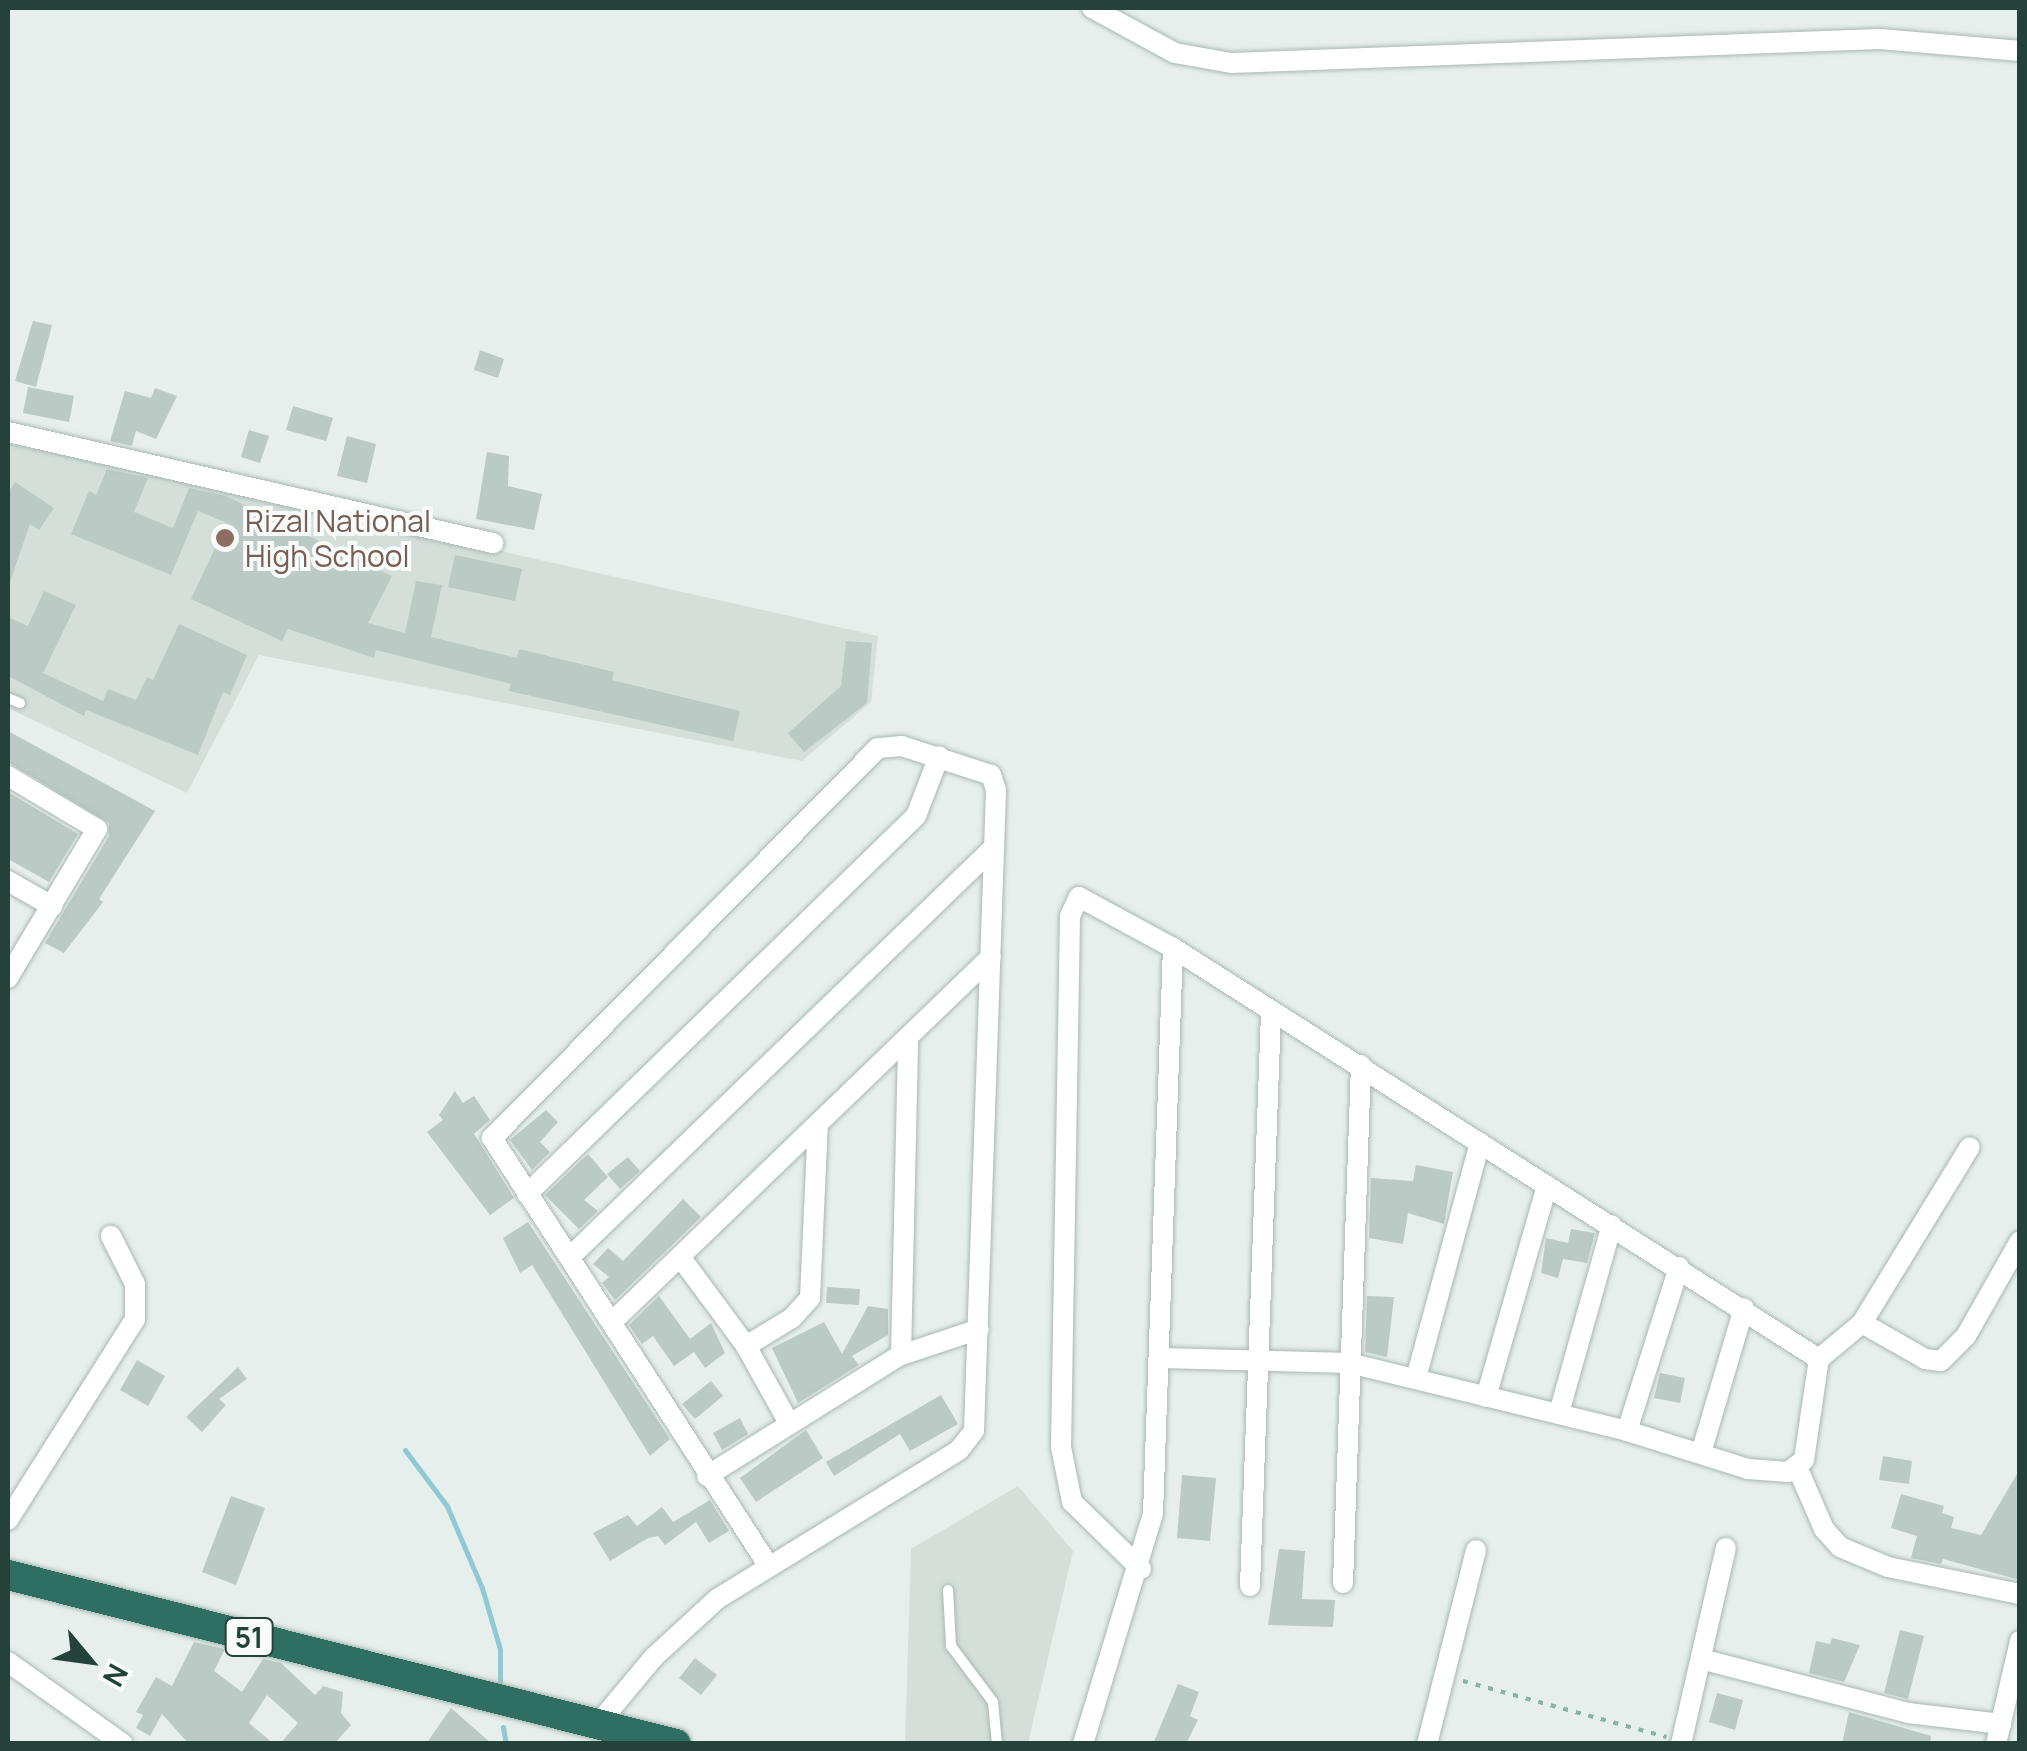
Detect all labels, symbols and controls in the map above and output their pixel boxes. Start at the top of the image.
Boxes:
place label: Rizal National High School [245,503,431,574]
marker: Rizal National High School [214,527,236,549]
north arrow [40,1611,140,1711]
road number: 51 [224,1614,274,1660]
text: N [95,1658,138,1694]

